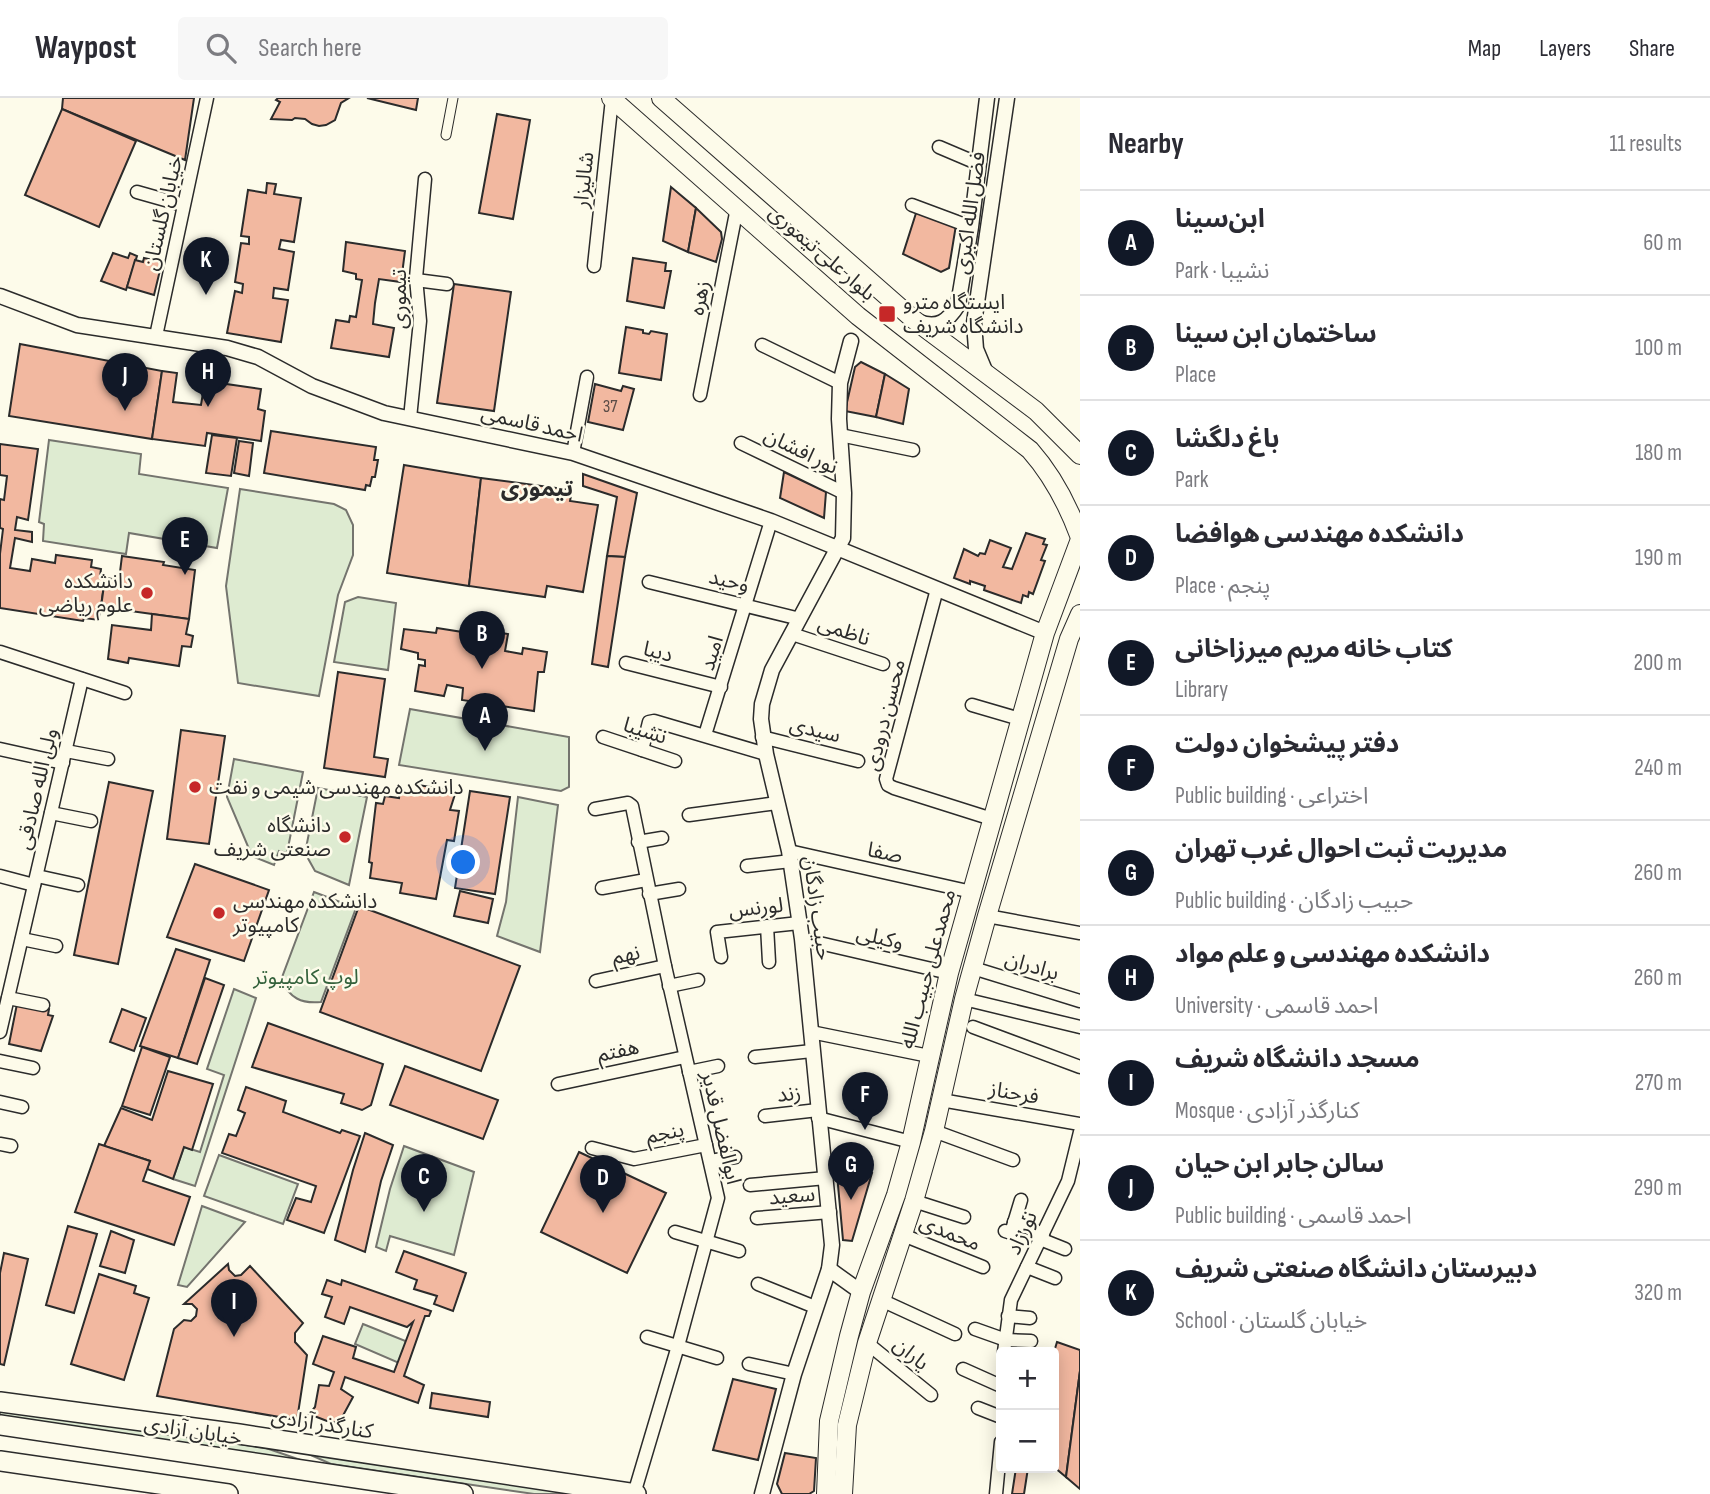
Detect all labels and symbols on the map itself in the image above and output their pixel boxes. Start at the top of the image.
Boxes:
street label: فضل الله اکبری [949,150,991,276]
street label: شالیزار [569,151,599,210]
street label: خیابان گلستان [138,153,188,273]
street label: بلوار علی تیموری [763,200,881,306]
pin: K [183,237,229,295]
street label: تیموری [387,269,412,329]
street label: زهره [684,278,716,318]
place label: ایستگاه مترو دانشگاه شریف [903,290,1024,339]
marker: ایستگاه مترو دانشگاه شریف [877,304,897,324]
pin: H [185,349,231,407]
pin: J [102,353,148,411]
house number: 37 [603,396,618,417]
street label: احمد قاسمی [479,400,585,448]
street label: نور افشان [760,422,842,480]
district label: تیموری [501,475,573,503]
pin: E [162,517,208,575]
street label: وحید [706,564,752,598]
place label: دانشکده علوم ریاضی [39,569,133,621]
marker: دانشکده علوم ریاضی [139,585,155,601]
street label: ناظمی [815,610,873,652]
pin: B [459,611,505,669]
street label: امید [695,633,729,673]
street label: دیبا [641,636,675,668]
street label: محسن درودی [859,657,911,773]
pin: A [462,693,508,751]
street label: نشیبا [620,712,670,750]
street label: سیدی [787,712,843,748]
street label: ولی الله صادقی [11,726,63,852]
place label: دانشکده مهندسی شیمی و نفت [209,775,463,800]
marker: دانشکده مهندسی شیمی و نفت [187,779,203,795]
place label: دانشگاه صنعتی شریف [214,813,331,862]
marker: دانشگاه صنعتی شریف [337,829,353,845]
street label: صفا [865,837,905,869]
your location [446,845,480,879]
street label: حبیب زادگان [797,854,837,962]
street label: محمدعلی حبیب الله [895,887,961,1051]
place label: دانشکده مهندسی کامپیوتر [232,889,377,938]
street label: لورنس [727,893,785,923]
marker: دانشکده مهندسی کامپیوتر [211,905,227,921]
street label: وکیلی [854,920,906,956]
street label: نهم [610,940,643,972]
street label: برادران [1002,946,1062,986]
park label: لوپ کامپیوتر [252,965,359,990]
street label: هفتم [595,1034,642,1070]
street label: ابوالفضل قدیر [696,1068,746,1187]
pin: F [842,1072,888,1130]
street label: فرحناز [986,1076,1041,1110]
street label: زند [776,1080,802,1108]
street label: پنجم [643,1117,687,1151]
pin: G [828,1142,874,1200]
pin: C [401,1154,447,1212]
pin: D [580,1155,626,1213]
street label: سعید [768,1182,816,1210]
street label: نورزاد [1001,1207,1043,1259]
street label: محمدی [916,1209,984,1257]
pin: I [211,1279,257,1337]
street label: یاران [888,1332,934,1376]
street label: کنارگذر آزادی [269,1404,375,1444]
street label: خیابان آزادی [142,1411,244,1451]

